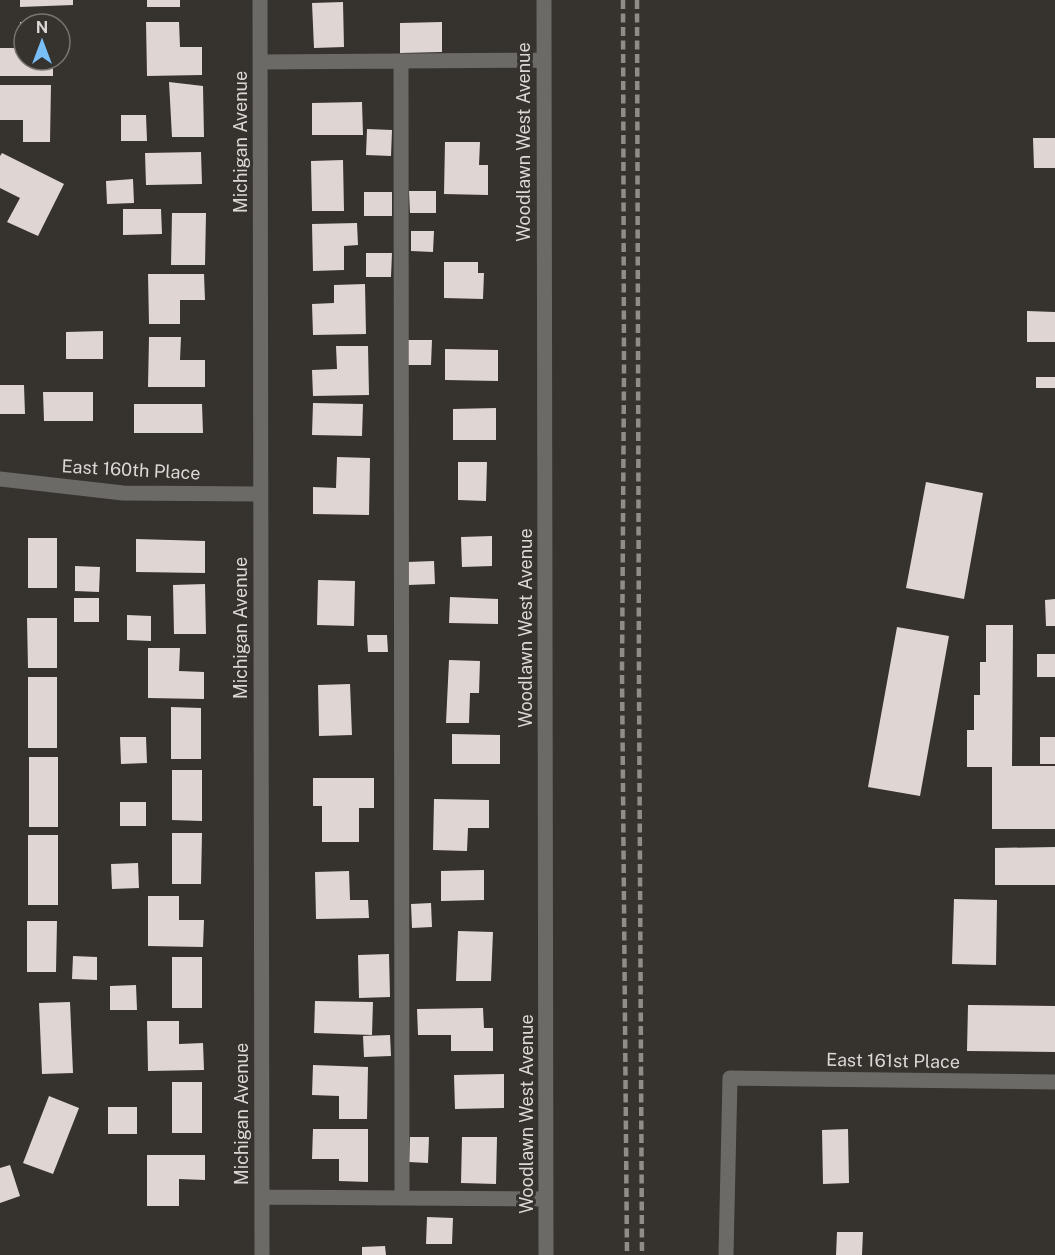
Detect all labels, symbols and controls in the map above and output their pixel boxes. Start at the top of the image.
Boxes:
north arrow [12,12,72,72]
text: N [36,18,48,37]
street label: Woodlawn West Avenue [513,42,534,242]
street label: Michigan Avenue [230,71,251,213]
street label: East 160th Place [61,455,201,484]
street label: Woodlawn West Avenue [515,528,536,728]
street label: Michigan Avenue [230,557,251,699]
street label: Woodlawn West Avenue [516,1014,537,1214]
street label: Michigan Avenue [231,1043,252,1185]
street label: East 161st Place [826,1049,960,1072]

